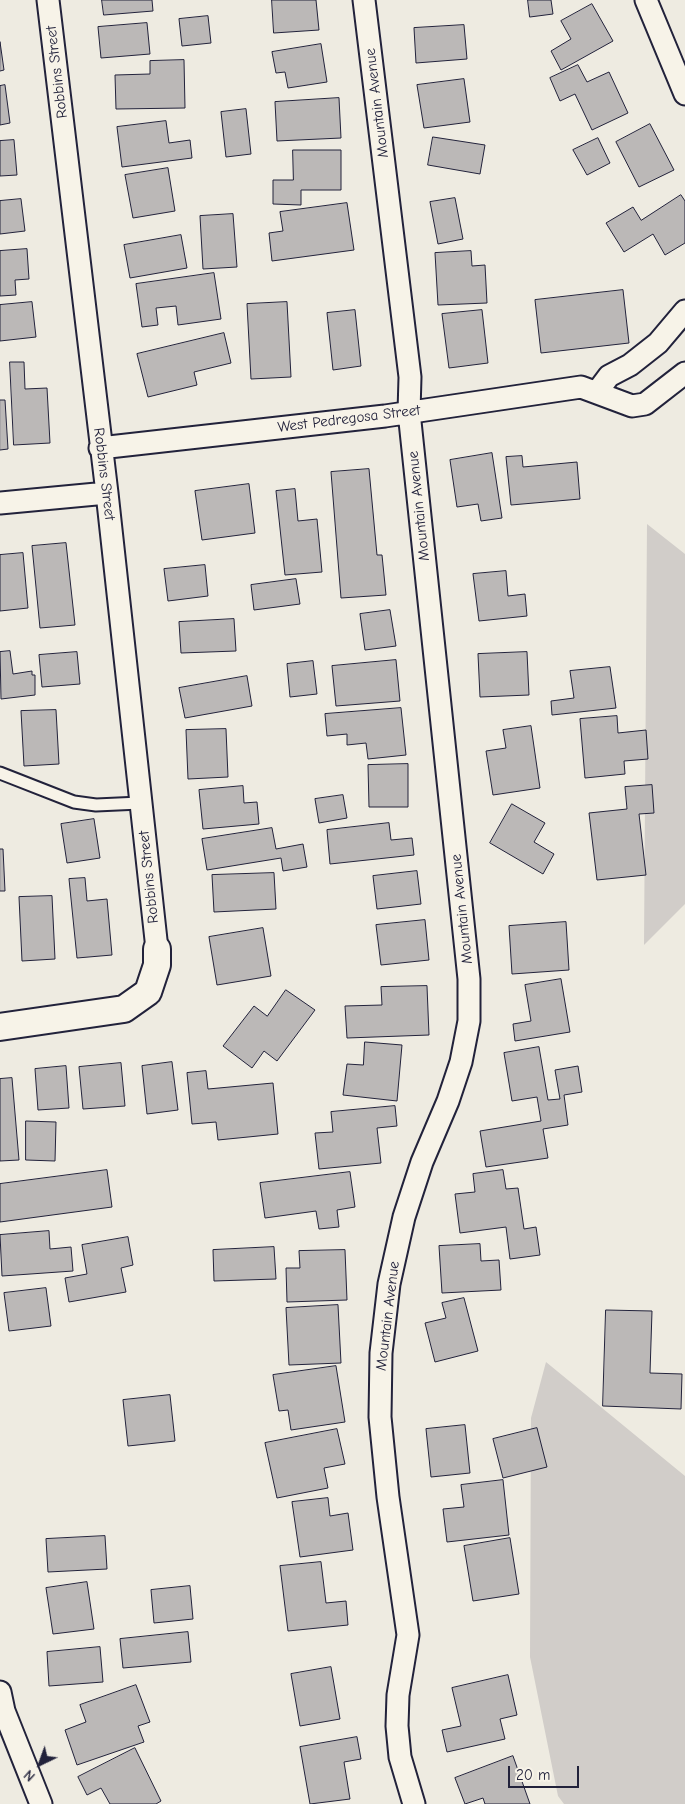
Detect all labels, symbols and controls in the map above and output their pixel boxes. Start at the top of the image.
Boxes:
street label: Robbins Street [42,25,72,119]
street label: Mountain Avenue [361,47,393,159]
street label: West Pedregosa Street [277,401,421,437]
street label: Robbins Street [89,427,119,521]
street label: Mountain Avenue [404,450,434,562]
street label: Robbins Street [135,830,163,924]
street label: Mountain Avenue [447,853,477,965]
street label: Mountain Avenue [372,1260,404,1372]
north arrow [15,1739,65,1789]
scale bar [510,1756,581,1788]
text: N [21,1766,39,1785]
text: 20 m [516,1766,550,1784]

